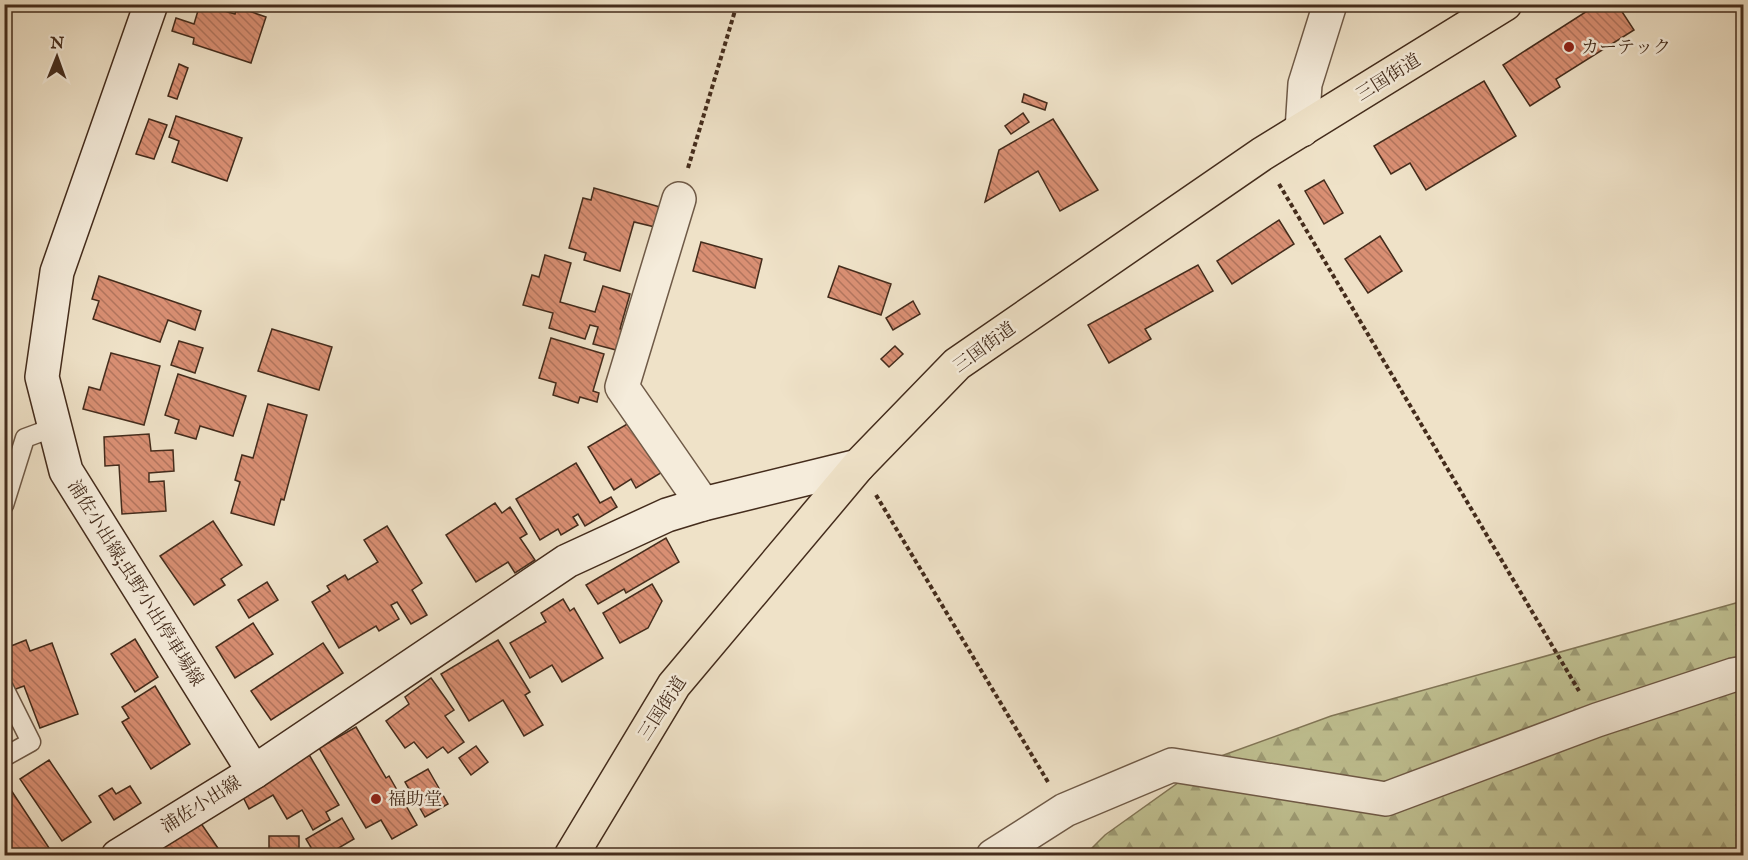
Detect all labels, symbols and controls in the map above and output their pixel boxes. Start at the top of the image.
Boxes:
north arrow [27,27,87,87]
text: N [49,34,64,54]
place label: カーテック [1581,37,1671,60]
marker: カーテック [1562,40,1576,54]
street label: 三国街道 [1352,49,1425,107]
street label: 三国街道 [949,318,1021,379]
street label: 浦佐小出線;虫野小出停車場線 [62,476,208,691]
street label: 三国街道 [634,672,693,745]
street label: 浦佐小出線 [158,772,246,839]
place label: 福助堂 [388,789,442,812]
marker: 福助堂 [369,792,383,806]

